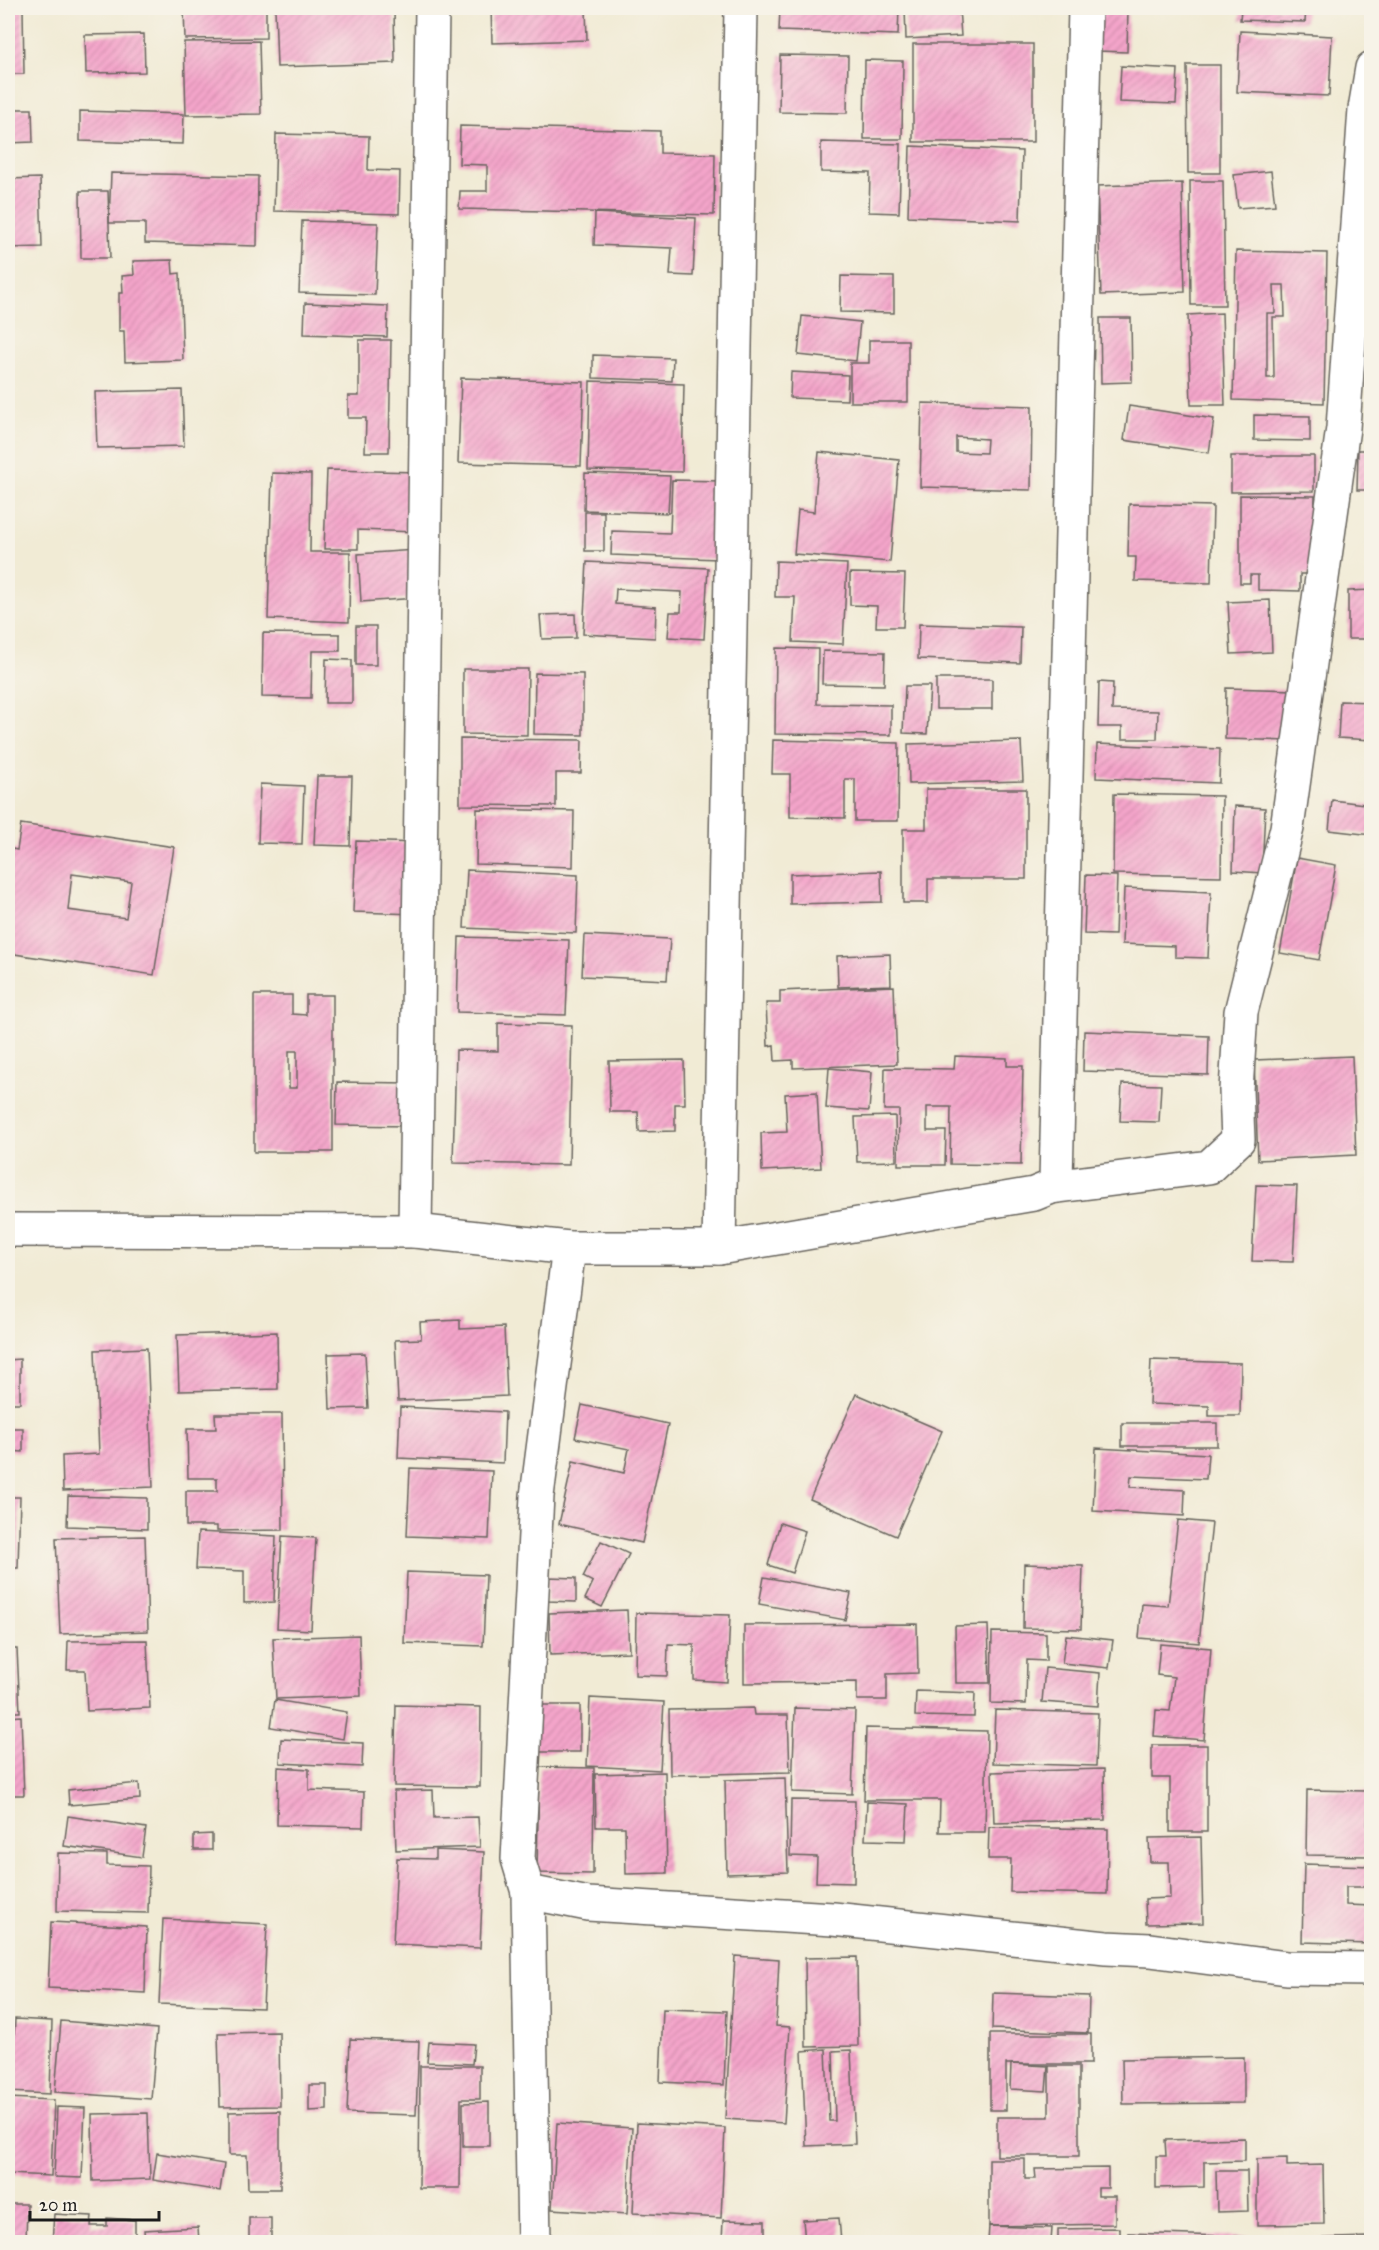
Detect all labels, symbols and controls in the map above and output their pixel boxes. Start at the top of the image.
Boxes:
scale bar [30,2184,159,2222]
text: 20 m [39,2194,77,2216]

